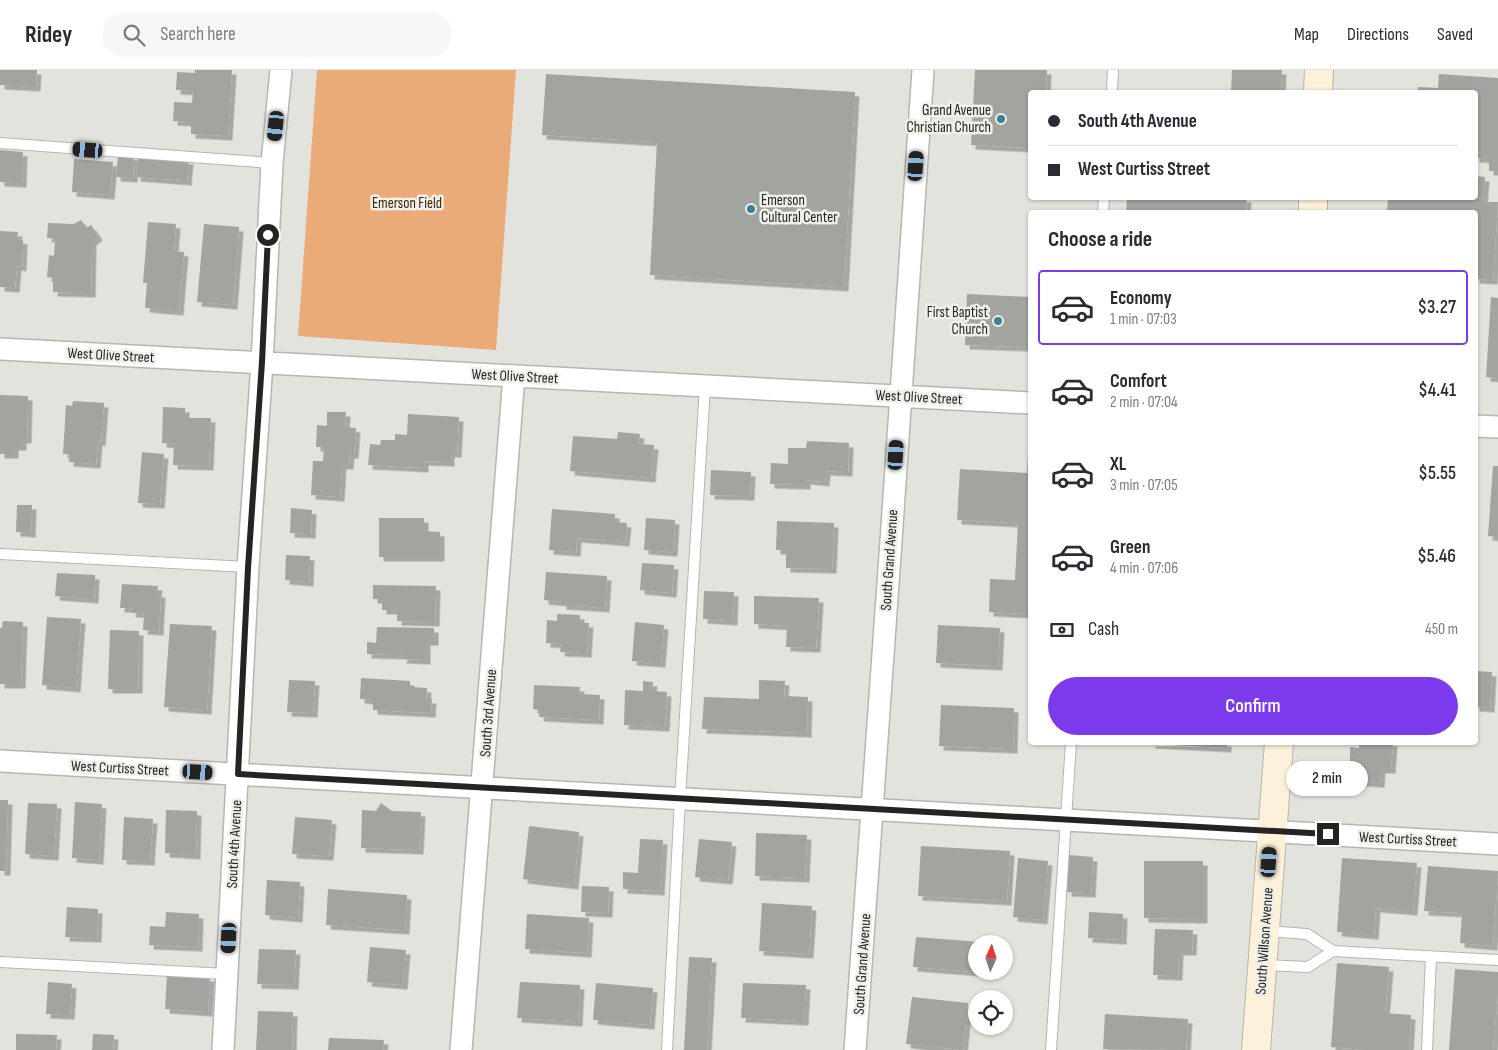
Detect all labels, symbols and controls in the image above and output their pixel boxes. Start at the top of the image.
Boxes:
search box [102,12,452,57]
text: Ridey [25,20,72,49]
icon: search [120,21,148,49]
text: Search here [160,23,236,46]
text: Map [1294,24,1319,45]
text: Directions [1347,24,1409,45]
text: Saved [1437,24,1473,45]
place label: Grand Avenue Christian Church [906,101,991,137]
car [266,110,285,142]
text: South 4th Avenue [1078,110,1197,133]
marker: Grand Avenue Christian Church [995,113,1007,125]
car [72,141,103,159]
car [907,151,924,181]
text: West Curtiss Street [1078,158,1210,181]
place label: Emerson Cultural Center [761,191,838,227]
park label: Emerson Field [372,194,442,213]
marker: Emerson Cultural Center [745,203,757,215]
route start [257,224,279,246]
text: Choose a ride [1048,226,1152,253]
icon: car [1050,285,1095,330]
text: Economy [1110,287,1172,310]
text: $3.27 [1417,296,1456,319]
place label: First Baptist Church [927,303,988,339]
text: 1 min · 07:03 [1110,310,1177,329]
marker: First Baptist Church [992,315,1004,327]
street label: West Olive Street [67,344,155,367]
street label: West Olive Street [471,365,559,388]
icon: car [1050,368,1095,413]
text: Comfort [1110,370,1167,393]
text: $4.41 [1418,379,1456,402]
street label: West Olive Street [875,386,963,409]
text: 2 min · 07:04 [1110,393,1178,412]
car [887,440,904,470]
icon: car [1050,451,1095,496]
text: XL [1110,453,1126,476]
text: $5.55 [1418,462,1456,485]
text: 3 min · 07:05 [1110,476,1178,495]
street label: South Grand Avenue [876,509,903,611]
icon: car [1050,534,1095,579]
text: Green [1110,536,1150,559]
text: $5.46 [1417,545,1456,568]
text: 4 min · 07:06 [1110,559,1178,578]
icon: cash [1048,616,1076,644]
text: Cash [1088,618,1119,641]
text: 450 m [1425,620,1458,639]
street label: South 3rd Avenue [476,668,501,758]
button: Confirm [1048,677,1458,735]
street label: West Curtiss Street [71,756,170,781]
callout: 2 min [1287,762,1369,796]
car [182,764,213,780]
text: 2 min [1312,769,1342,788]
street label: South 4th Avenue [223,799,246,889]
route end [1317,823,1339,845]
street label: West Curtiss Street [1359,827,1458,852]
car [1260,847,1277,877]
street label: South Willson Avenue [1251,887,1278,995]
street label: South Grand Avenue [849,913,876,1015]
car [220,923,237,953]
north arrow [968,935,1012,980]
map controls [968,935,1013,1035]
button: locate [968,990,1013,1035]

